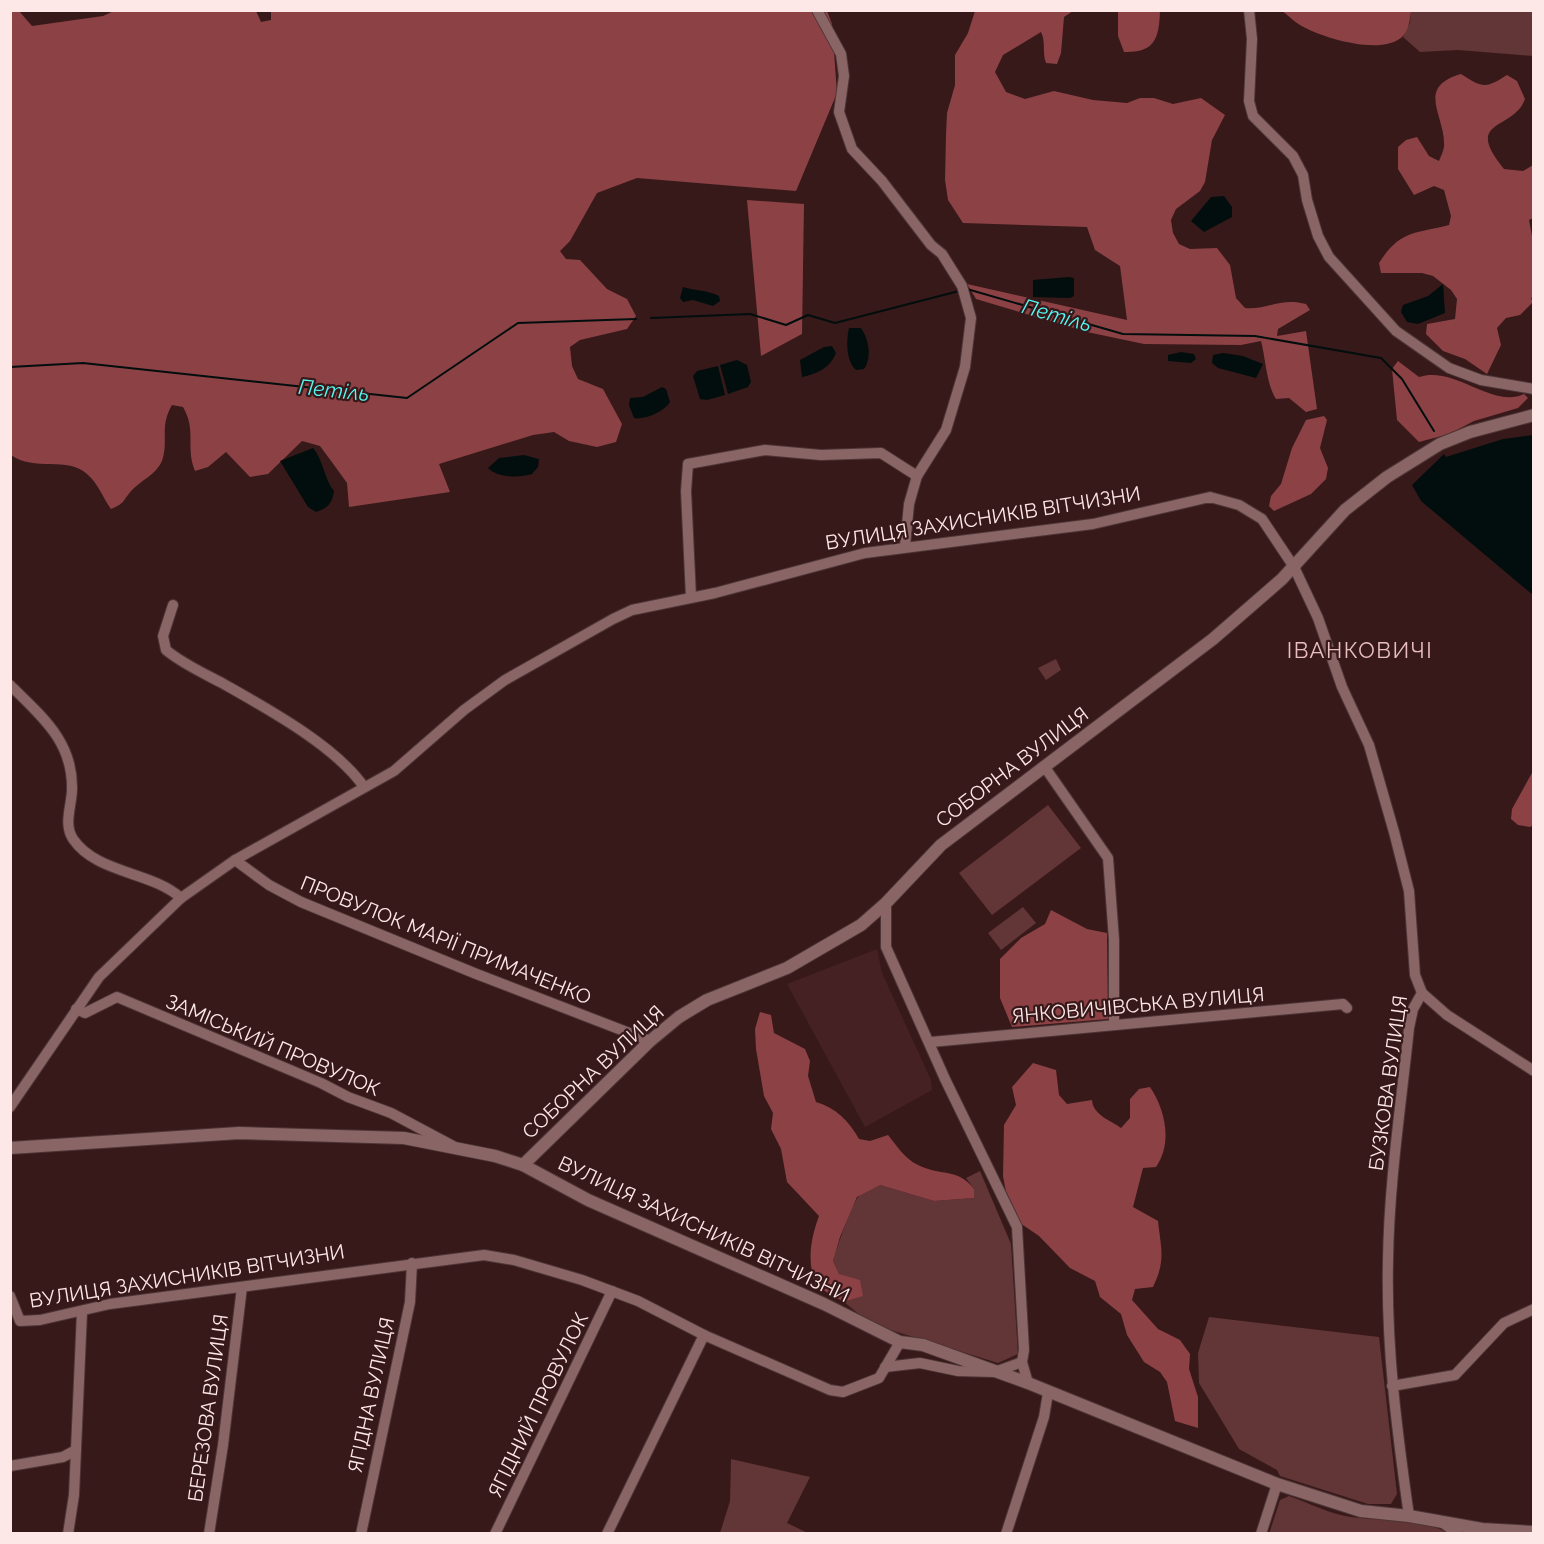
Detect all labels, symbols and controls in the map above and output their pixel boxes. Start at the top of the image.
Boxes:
water label: Петіль [1019,293,1095,337]
water label: Петіль [297,374,371,406]
street label: ВУЛИЦЯ ЗАХИСНИКІВ ВІТЧИЗНИ [824,481,1142,555]
district label: ІВАНКОВИЧІ [1287,637,1433,663]
street label: СОБОРНА ВУЛИЦЯ [931,702,1093,832]
street label: ПРОВУЛОК МАРІЇ ПРИМАЧЕНКО [297,871,595,1009]
street label: ЯНКОВИЧІВСЬКА ВУЛИЦЯ [1011,982,1265,1028]
street label: ЗАМІСЬКИЙ ПРОВУЛОК [162,989,384,1101]
street label: БУЗКОВА ВУЛИЦЯ [1364,994,1412,1172]
street label: СОБОРНА ВУЛИЦЯ [517,1000,669,1144]
street label: ВУЛИЦЯ ЗАХИСНИКІВ ВІТЧИЗНИ [554,1151,854,1307]
street label: ВУЛИЦЯ ЗАХИСНИКІВ ВІТЧИЗНИ [28,1239,346,1313]
street label: ЯГІДНИЙ ПРОВУЛОК [483,1308,593,1501]
street label: БЕРЕЗОВА ВУЛИЦЯ [183,1312,233,1504]
street label: ЯГІДНА ВУЛИЦЯ [343,1315,399,1475]

